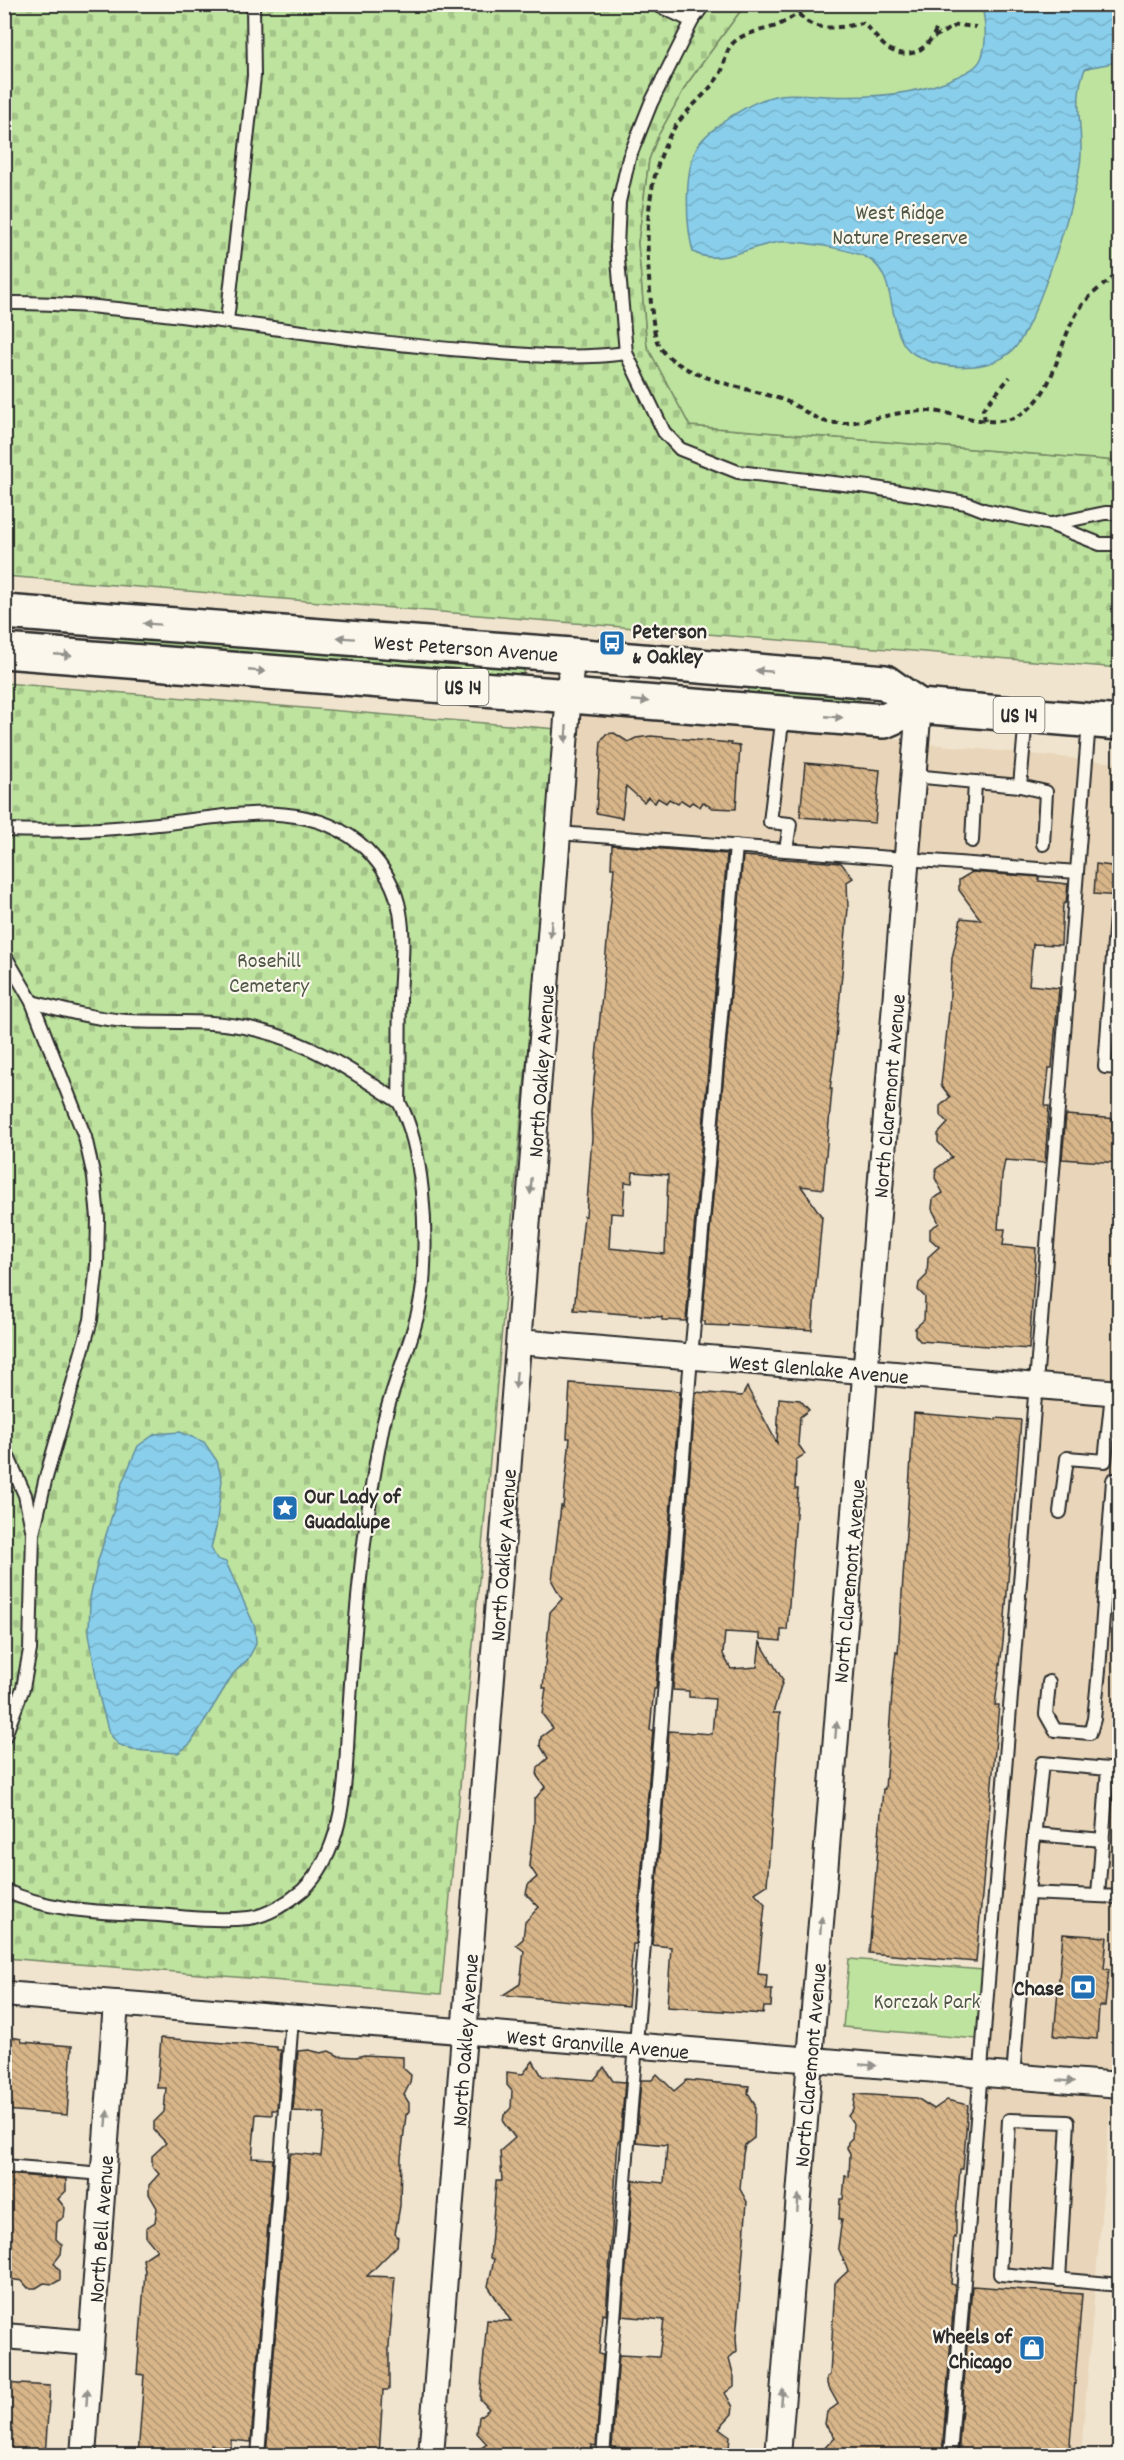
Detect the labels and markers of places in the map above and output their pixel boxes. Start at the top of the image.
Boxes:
place label: Peterson & Oakley [632,618,707,674]
bus stop icon: Peterson & Oakley [597,628,627,658]
place label: Our Lady of Guadalupe [304,1483,402,1539]
place icon: Our Lady of Guadalupe [270,1493,300,1523]
bank icon: Chase [1068,1972,1098,2002]
place label: Chase [1014,1975,1064,2006]
place label: Wheels of Chicago [933,2323,1013,2379]
shop icon: Wheels of Chicago [1017,2333,1047,2363]

